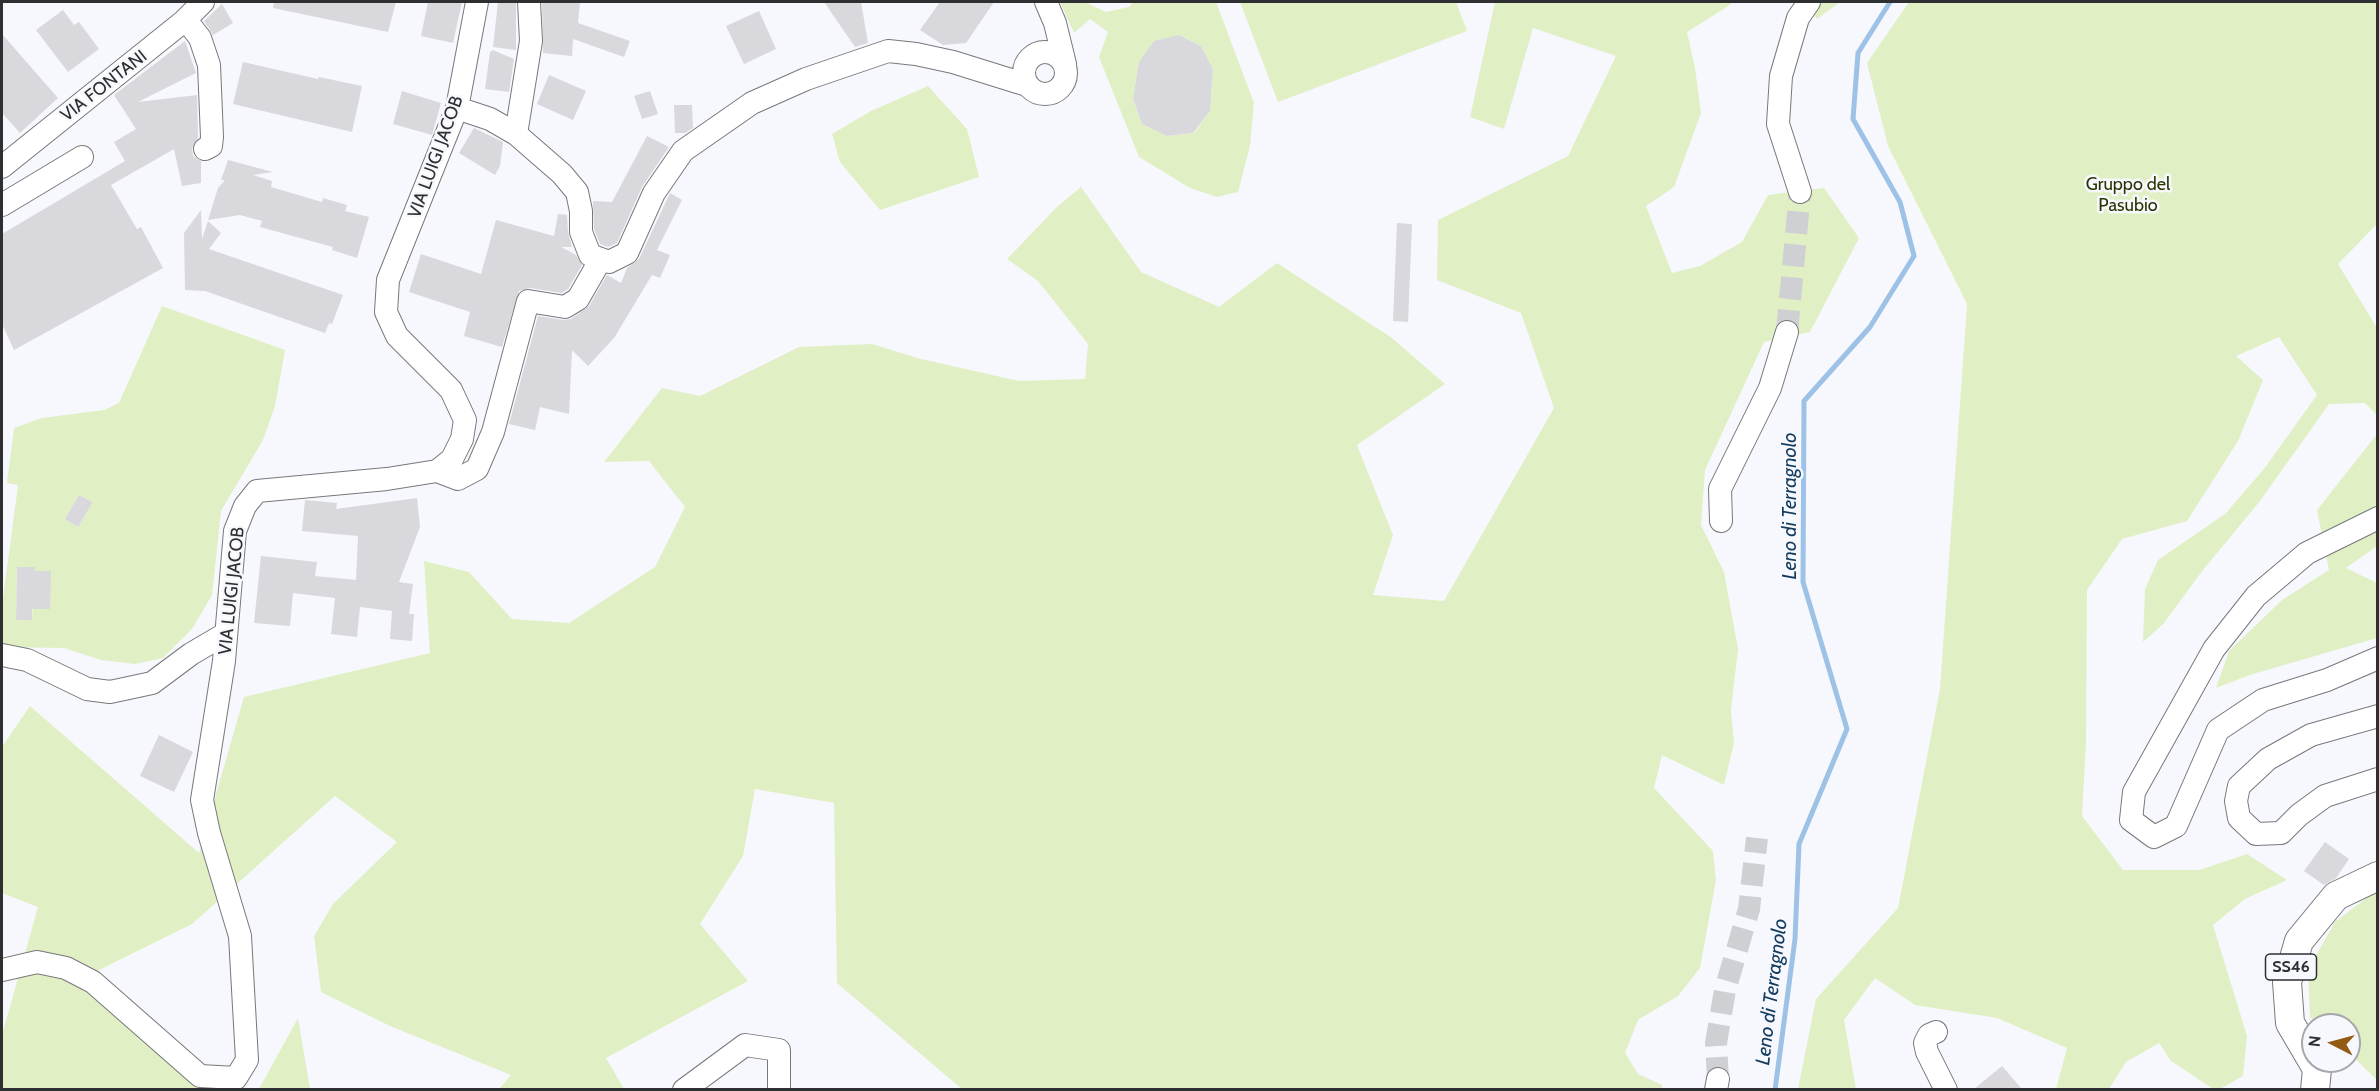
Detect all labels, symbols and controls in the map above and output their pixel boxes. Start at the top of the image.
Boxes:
street label: VIA FONTANI [57,46,151,126]
street label: VIA LUIGI JACOB [404,93,468,221]
park label: Gruppo del Pasubio [2086,174,2170,216]
water label: Leno di Terragnolo [1778,432,1802,580]
street label: VIA LUIGI JACOB [215,526,249,656]
water label: Leno di Terragnolo [1751,917,1793,1067]
road number: SS46 [2266,954,2316,980]
north arrow [2301,1013,2361,1073]
text: N [2305,1035,2325,1048]

